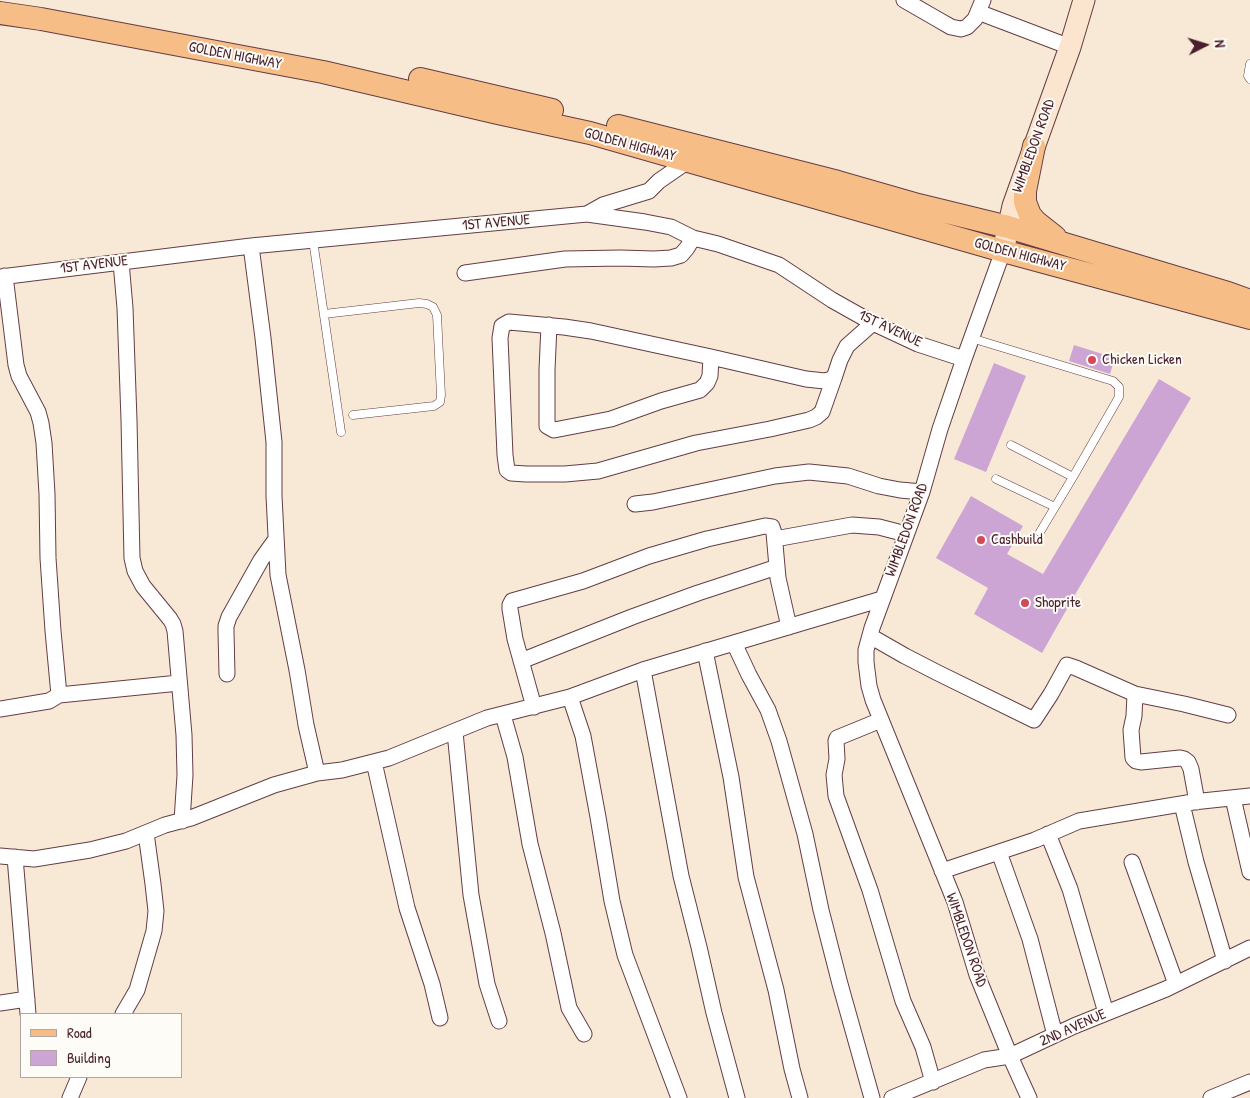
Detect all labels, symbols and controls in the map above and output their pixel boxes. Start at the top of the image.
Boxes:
north arrow [1180,20,1230,70]
street label: GOLDEN HIGHWAY [187,38,283,74]
text: N [1211,39,1230,48]
street label: WIMBLEDON ROAD [1009,97,1059,195]
street label: GOLDEN HIGHWAY [582,124,678,166]
street label: 1ST AVENUE [461,211,531,235]
street label: GOLDEN HIGHWAY [972,234,1068,276]
street label: 1ST AVENUE [59,252,129,278]
street label: 1ST AVENUE [855,306,925,352]
place label: Chicken Licken [1102,351,1182,369]
marker: Chicken Licken [1086,354,1098,366]
street label: WIMBLEDON ROAD [882,481,932,579]
place label: Cashbuild [991,531,1043,549]
marker: Cashbuild [975,534,987,546]
place label: Shoprite [1035,594,1081,612]
marker: Shoprite [1019,597,1031,609]
street label: WIMBLEDON ROAD [942,891,990,989]
street label: 2ND AVENUE [1037,1005,1109,1051]
legend [20,1013,182,1078]
text: Road [67,1022,92,1043]
text: Building [67,1047,111,1068]

